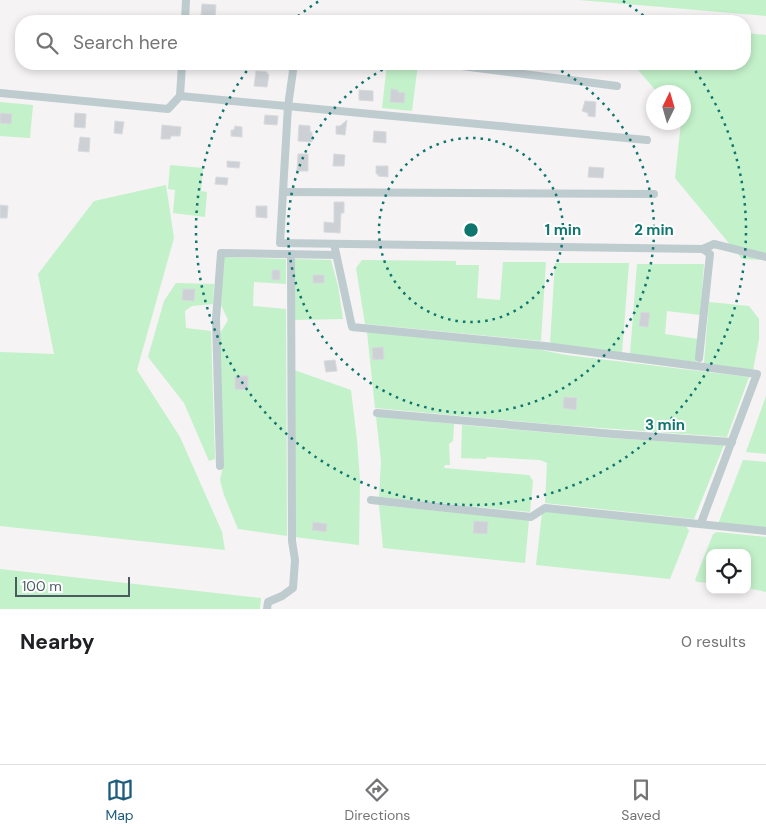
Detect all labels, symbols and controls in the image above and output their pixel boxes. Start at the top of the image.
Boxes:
search box [15,15,751,70]
icon: search [33,29,61,57]
text: Search here [73,30,178,55]
north arrow [646,85,691,130]
text: 1 min [545,220,581,240]
text: 2 min [634,220,674,240]
centre of rings [462,221,480,239]
text: 3 min [645,415,685,435]
map controls [706,549,751,594]
button: locate [706,549,751,594]
scale bar [15,574,130,597]
text: 100 m [22,577,62,595]
text: Nearby [20,628,94,656]
text: 0 results [681,631,746,652]
tab: Map [105,776,134,824]
tab: Directions [345,776,410,824]
tab: Saved [621,776,661,824]

